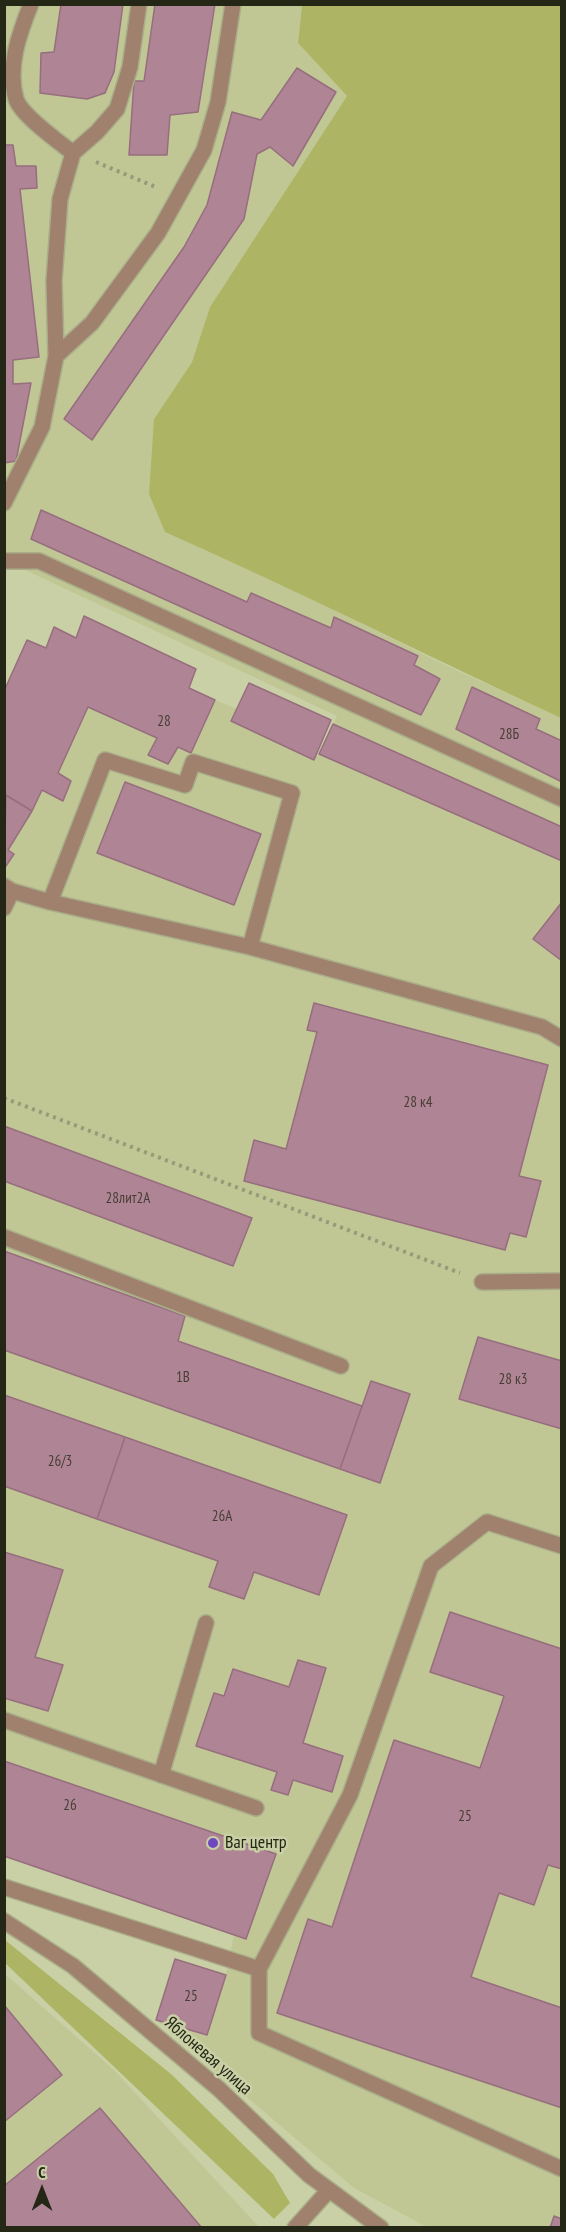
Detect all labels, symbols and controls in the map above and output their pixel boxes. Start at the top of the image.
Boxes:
house number: 28 [157,713,171,731]
house number: 28Б [499,726,519,744]
house number: 28 к4 [403,1094,433,1112]
house number: 28лит2А [106,1190,150,1208]
house number: 1В [176,1369,190,1387]
house number: 28 к3 [498,1371,528,1389]
house number: 26/3 [48,1453,72,1471]
house number: 26А [212,1508,232,1526]
house number: 26 [63,1797,77,1815]
house number: 25 [458,1808,472,1826]
place label: Ваг центр [225,1832,287,1854]
marker: Ваг центр [206,1836,220,1850]
house number: 25 [184,1988,198,2006]
street label: Яблоневая улица [160,2012,256,2100]
north arrow [12,2160,72,2220]
text: С [38,2162,46,2182]

